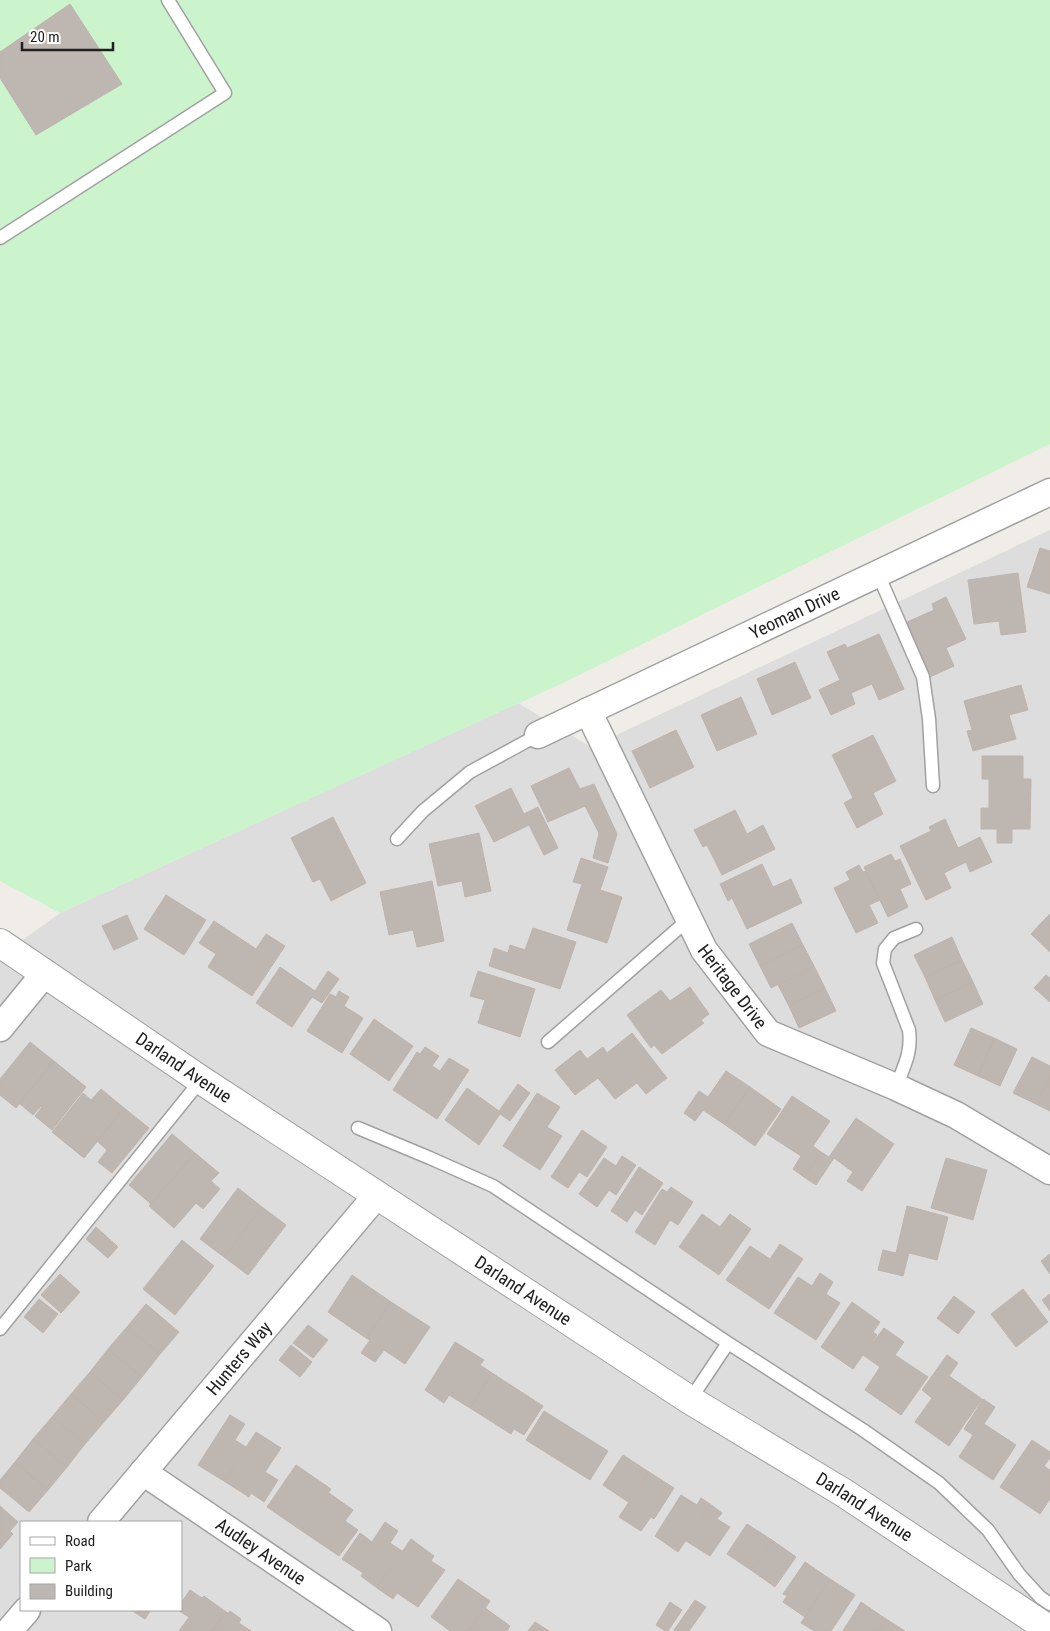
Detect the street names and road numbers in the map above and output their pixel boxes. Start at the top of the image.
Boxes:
street label: Yeoman Drive [746,582,843,643]
street label: Heritage Drive [694,940,772,1033]
street label: Darland Avenue [132,1028,236,1107]
street label: Darland Avenue [471,1251,575,1329]
street label: Hunters Way [202,1317,276,1399]
street label: Darland Avenue [812,1468,917,1546]
street label: Audley Avenue [212,1513,310,1589]

